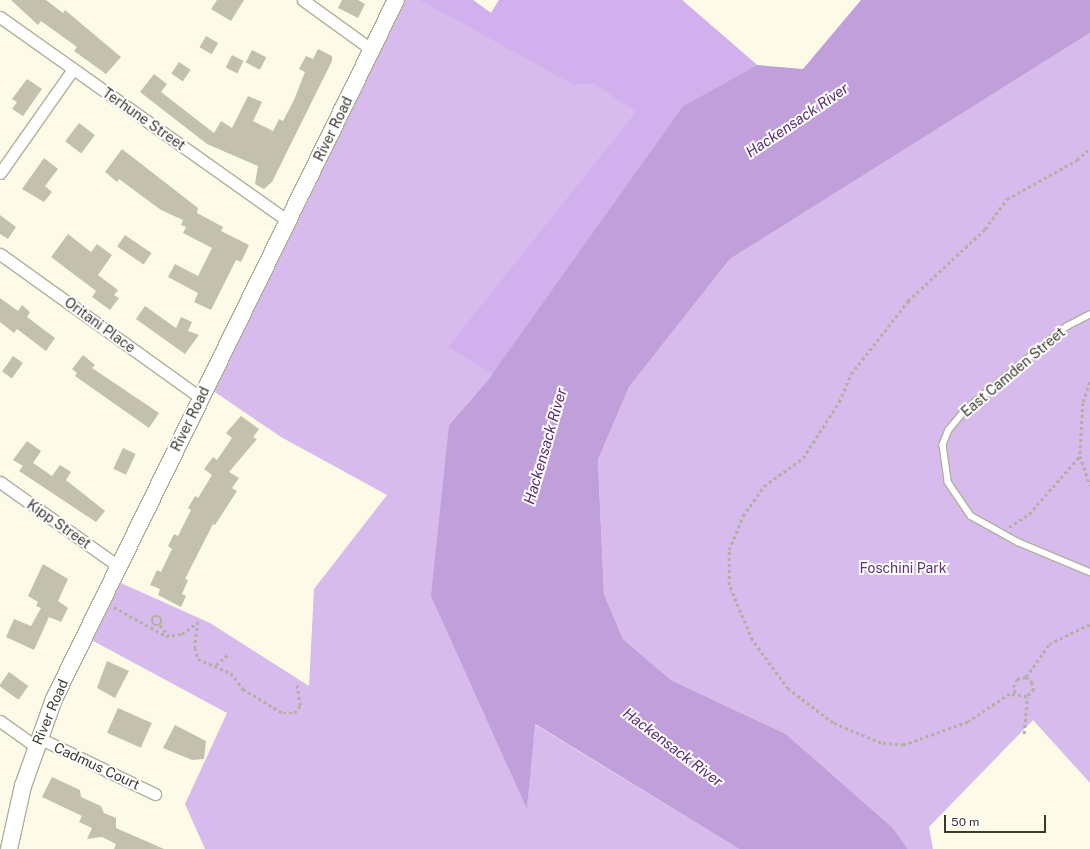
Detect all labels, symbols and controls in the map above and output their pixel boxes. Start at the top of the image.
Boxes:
water label: Hackensack River [742,79,852,161]
street label: Terhune Street [99,84,189,154]
street label: River Road [310,94,356,164]
street label: Oritani Place [61,294,139,356]
street label: East Camden Street [958,324,1068,420]
street label: River Road [167,384,213,454]
water label: Hackensack River [520,386,570,506]
street label: Kipp Street [24,496,94,552]
park label: Foschini Park [859,560,947,576]
street label: River Road [29,677,71,747]
water label: Hackensack River [620,704,726,790]
street label: Cadmus Court [51,739,143,793]
scale bar [946,807,1048,833]
text: 50 m [951,815,979,829]

